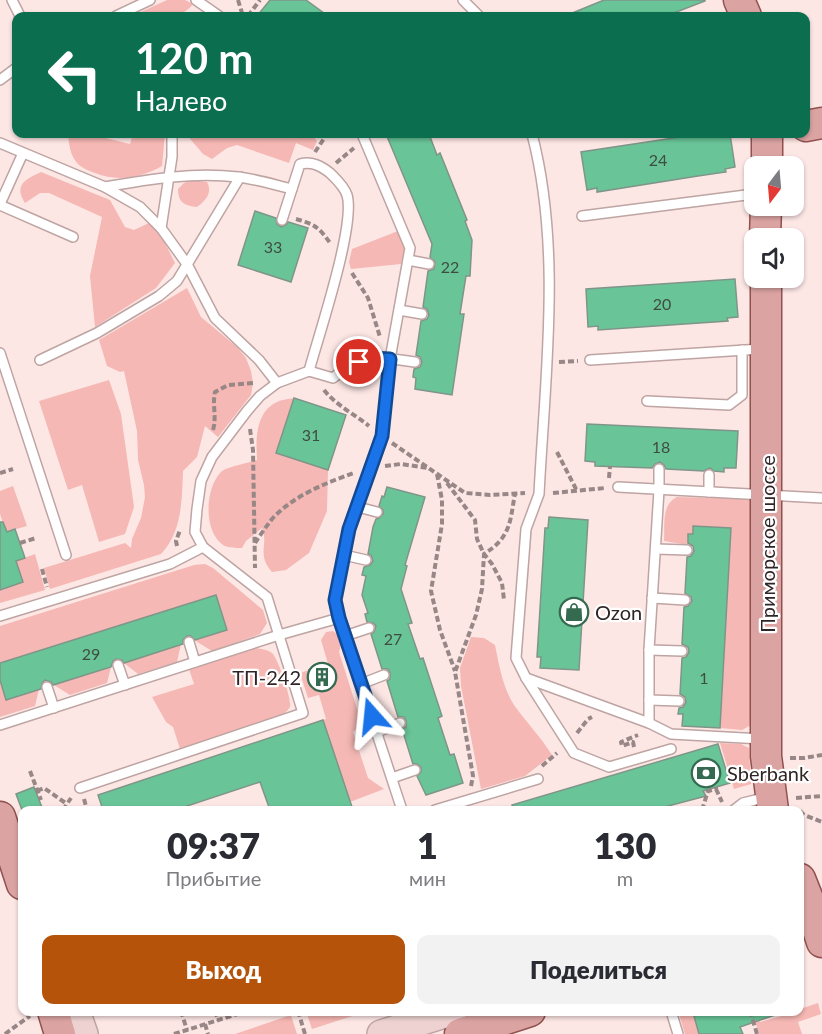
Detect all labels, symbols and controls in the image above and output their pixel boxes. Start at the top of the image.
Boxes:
text: 120 m [135,33,253,83]
icon: left [36,36,114,114]
text: Налево [135,84,227,117]
house number: 24 [649,150,667,169]
north arrow [744,156,804,216]
map controls [744,156,804,288]
button: sound [744,228,804,288]
house number: 33 [264,237,282,256]
house number: 22 [441,257,459,276]
house number: 20 [653,294,671,313]
pin [333,336,384,387]
icon: arrive [342,345,375,378]
house number: 31 [302,425,320,444]
house number: 18 [652,437,670,456]
street label: Приморское шоссе [755,455,779,633]
shop icon: Ozon [558,596,590,628]
place label: Ozon [595,600,642,624]
house number: 27 [384,629,402,648]
house number: 29 [82,644,100,663]
building icon: ТП-242 [306,661,338,693]
place label: ТП-242 [232,665,301,689]
house number: 1 [699,668,709,687]
position arrow [340,684,404,748]
bank icon: Sberbank [690,757,722,789]
place label: Sberbank [727,761,810,785]
text: 09:37 [167,823,260,867]
text: 1 [417,823,438,867]
text: 130 [594,823,656,867]
text: Прибытие [166,866,261,890]
text: мин [409,866,446,890]
text: m [617,866,633,890]
button: Выход [42,935,405,1004]
button: Поделиться [417,935,780,1004]

